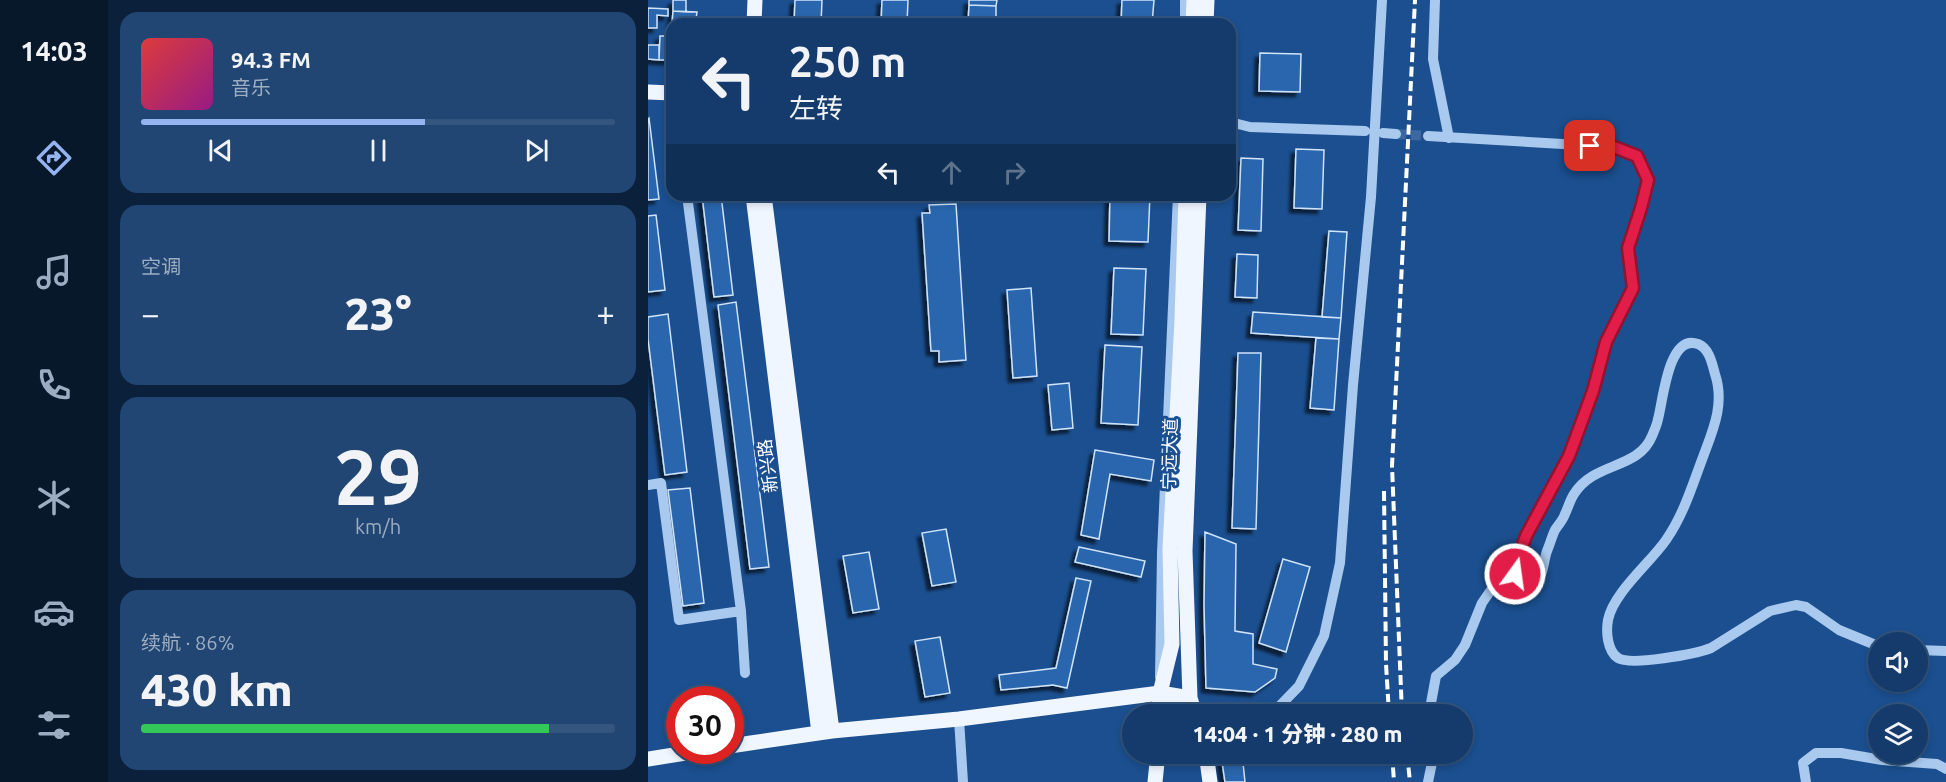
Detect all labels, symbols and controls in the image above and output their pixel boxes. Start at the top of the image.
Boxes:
text: 14:03 [20,36,88,66]
text: 250 m [789,38,906,85]
icon: left [690,42,768,120]
text: 94.3 FM [231,47,311,72]
text: 音乐 [231,76,271,99]
text: 左转 [789,93,843,123]
pin [1564,120,1615,171]
icon: arrive [1573,129,1606,162]
icon: previous [204,134,237,167]
icon: pause [362,134,395,167]
icon: next [520,134,553,167]
icon: directions [33,137,75,179]
icon: left [872,156,905,189]
icon: ahead [935,156,968,189]
icon: right [998,156,1031,189]
icon: music [33,251,75,293]
text: 空调 [141,255,181,278]
text: 23° [344,288,412,339]
text: − [141,295,160,332]
text: + [596,295,615,332]
icon: phone [33,364,75,406]
street label: 宁远大道 [1158,418,1180,490]
text: 29 [334,432,422,520]
street label: 新兴路 [754,438,780,494]
icon: climate [33,477,75,519]
text: km/h [355,515,401,538]
position arrow [1483,542,1547,606]
icon: car [33,591,75,633]
text: 续航 · 86% [141,631,234,654]
map controls [1868,632,1928,764]
button: sound [1868,632,1928,692]
text: 430 km [141,664,293,715]
speed limit sign: 30 [666,686,744,764]
icon: filters [33,704,75,746]
button: layers [1868,704,1928,764]
text: 14:04 · 1 分钟 · 280 m [1192,721,1403,746]

